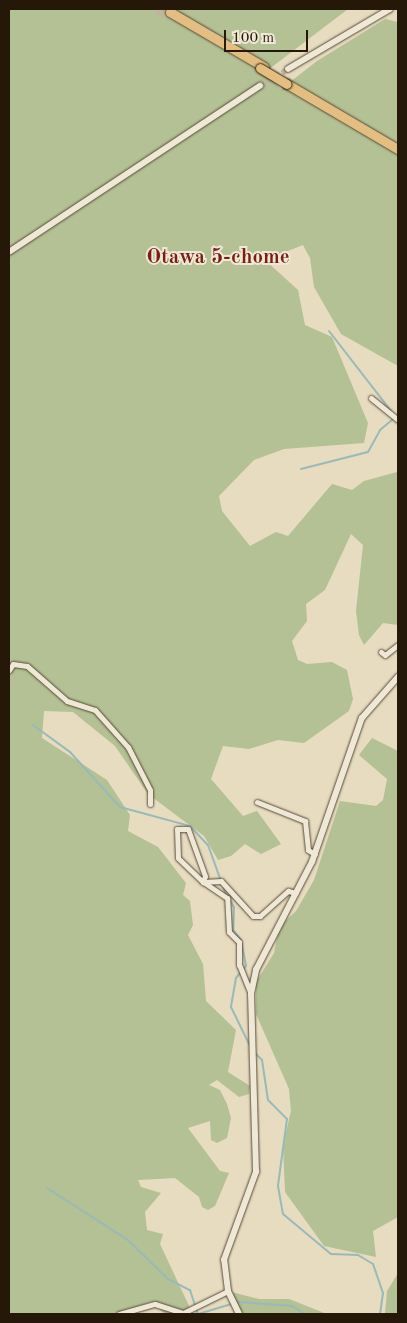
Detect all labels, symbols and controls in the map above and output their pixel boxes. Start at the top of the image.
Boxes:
scale bar [227,20,311,52]
text: 100 m [232,31,274,46]
district label: Otawa 5-chome [146,245,290,271]

